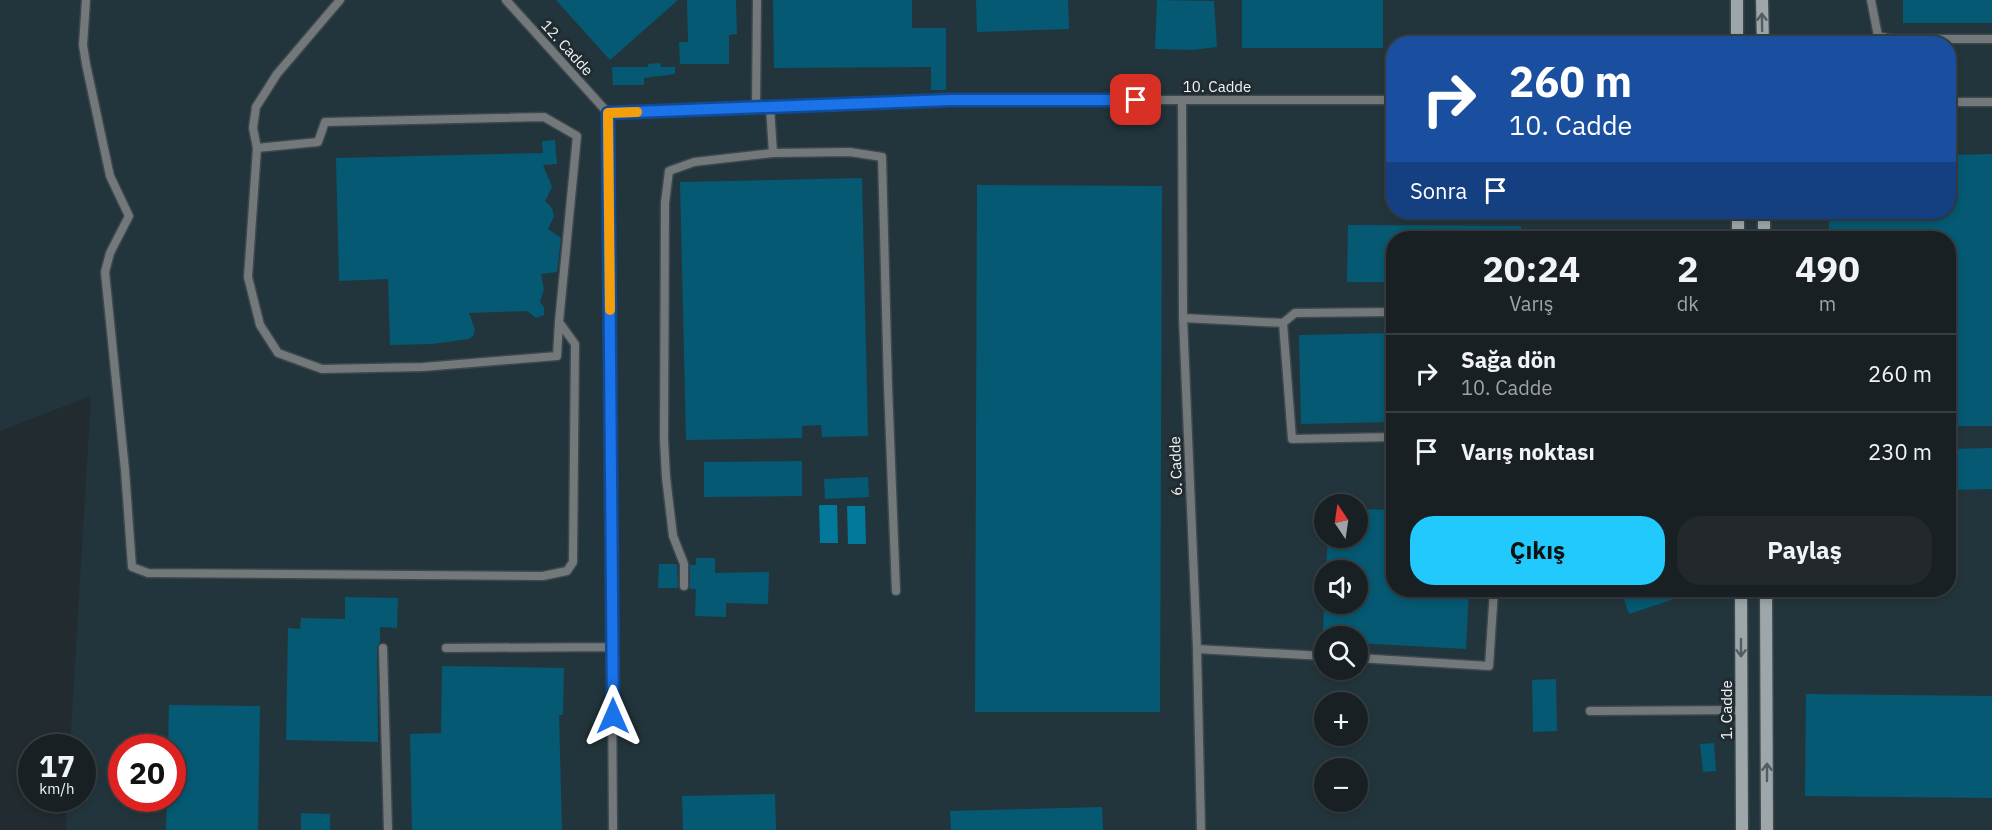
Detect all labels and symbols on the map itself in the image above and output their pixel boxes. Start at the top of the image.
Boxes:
one-way arrow [1756,12,1768,32]
street label: 12. Cadde [537,16,597,80]
pin [1110,74,1161,125]
street label: 10. Cadde [1183,77,1251,96]
street label: 6. Cadde [1165,436,1186,496]
north arrow [1314,494,1368,548]
one-way arrow [1735,637,1747,657]
street label: 1. Cadde [1717,680,1736,740]
position arrow [581,684,645,748]
speed limit sign: 20 [108,734,186,812]
one-way arrow [1761,762,1773,782]

